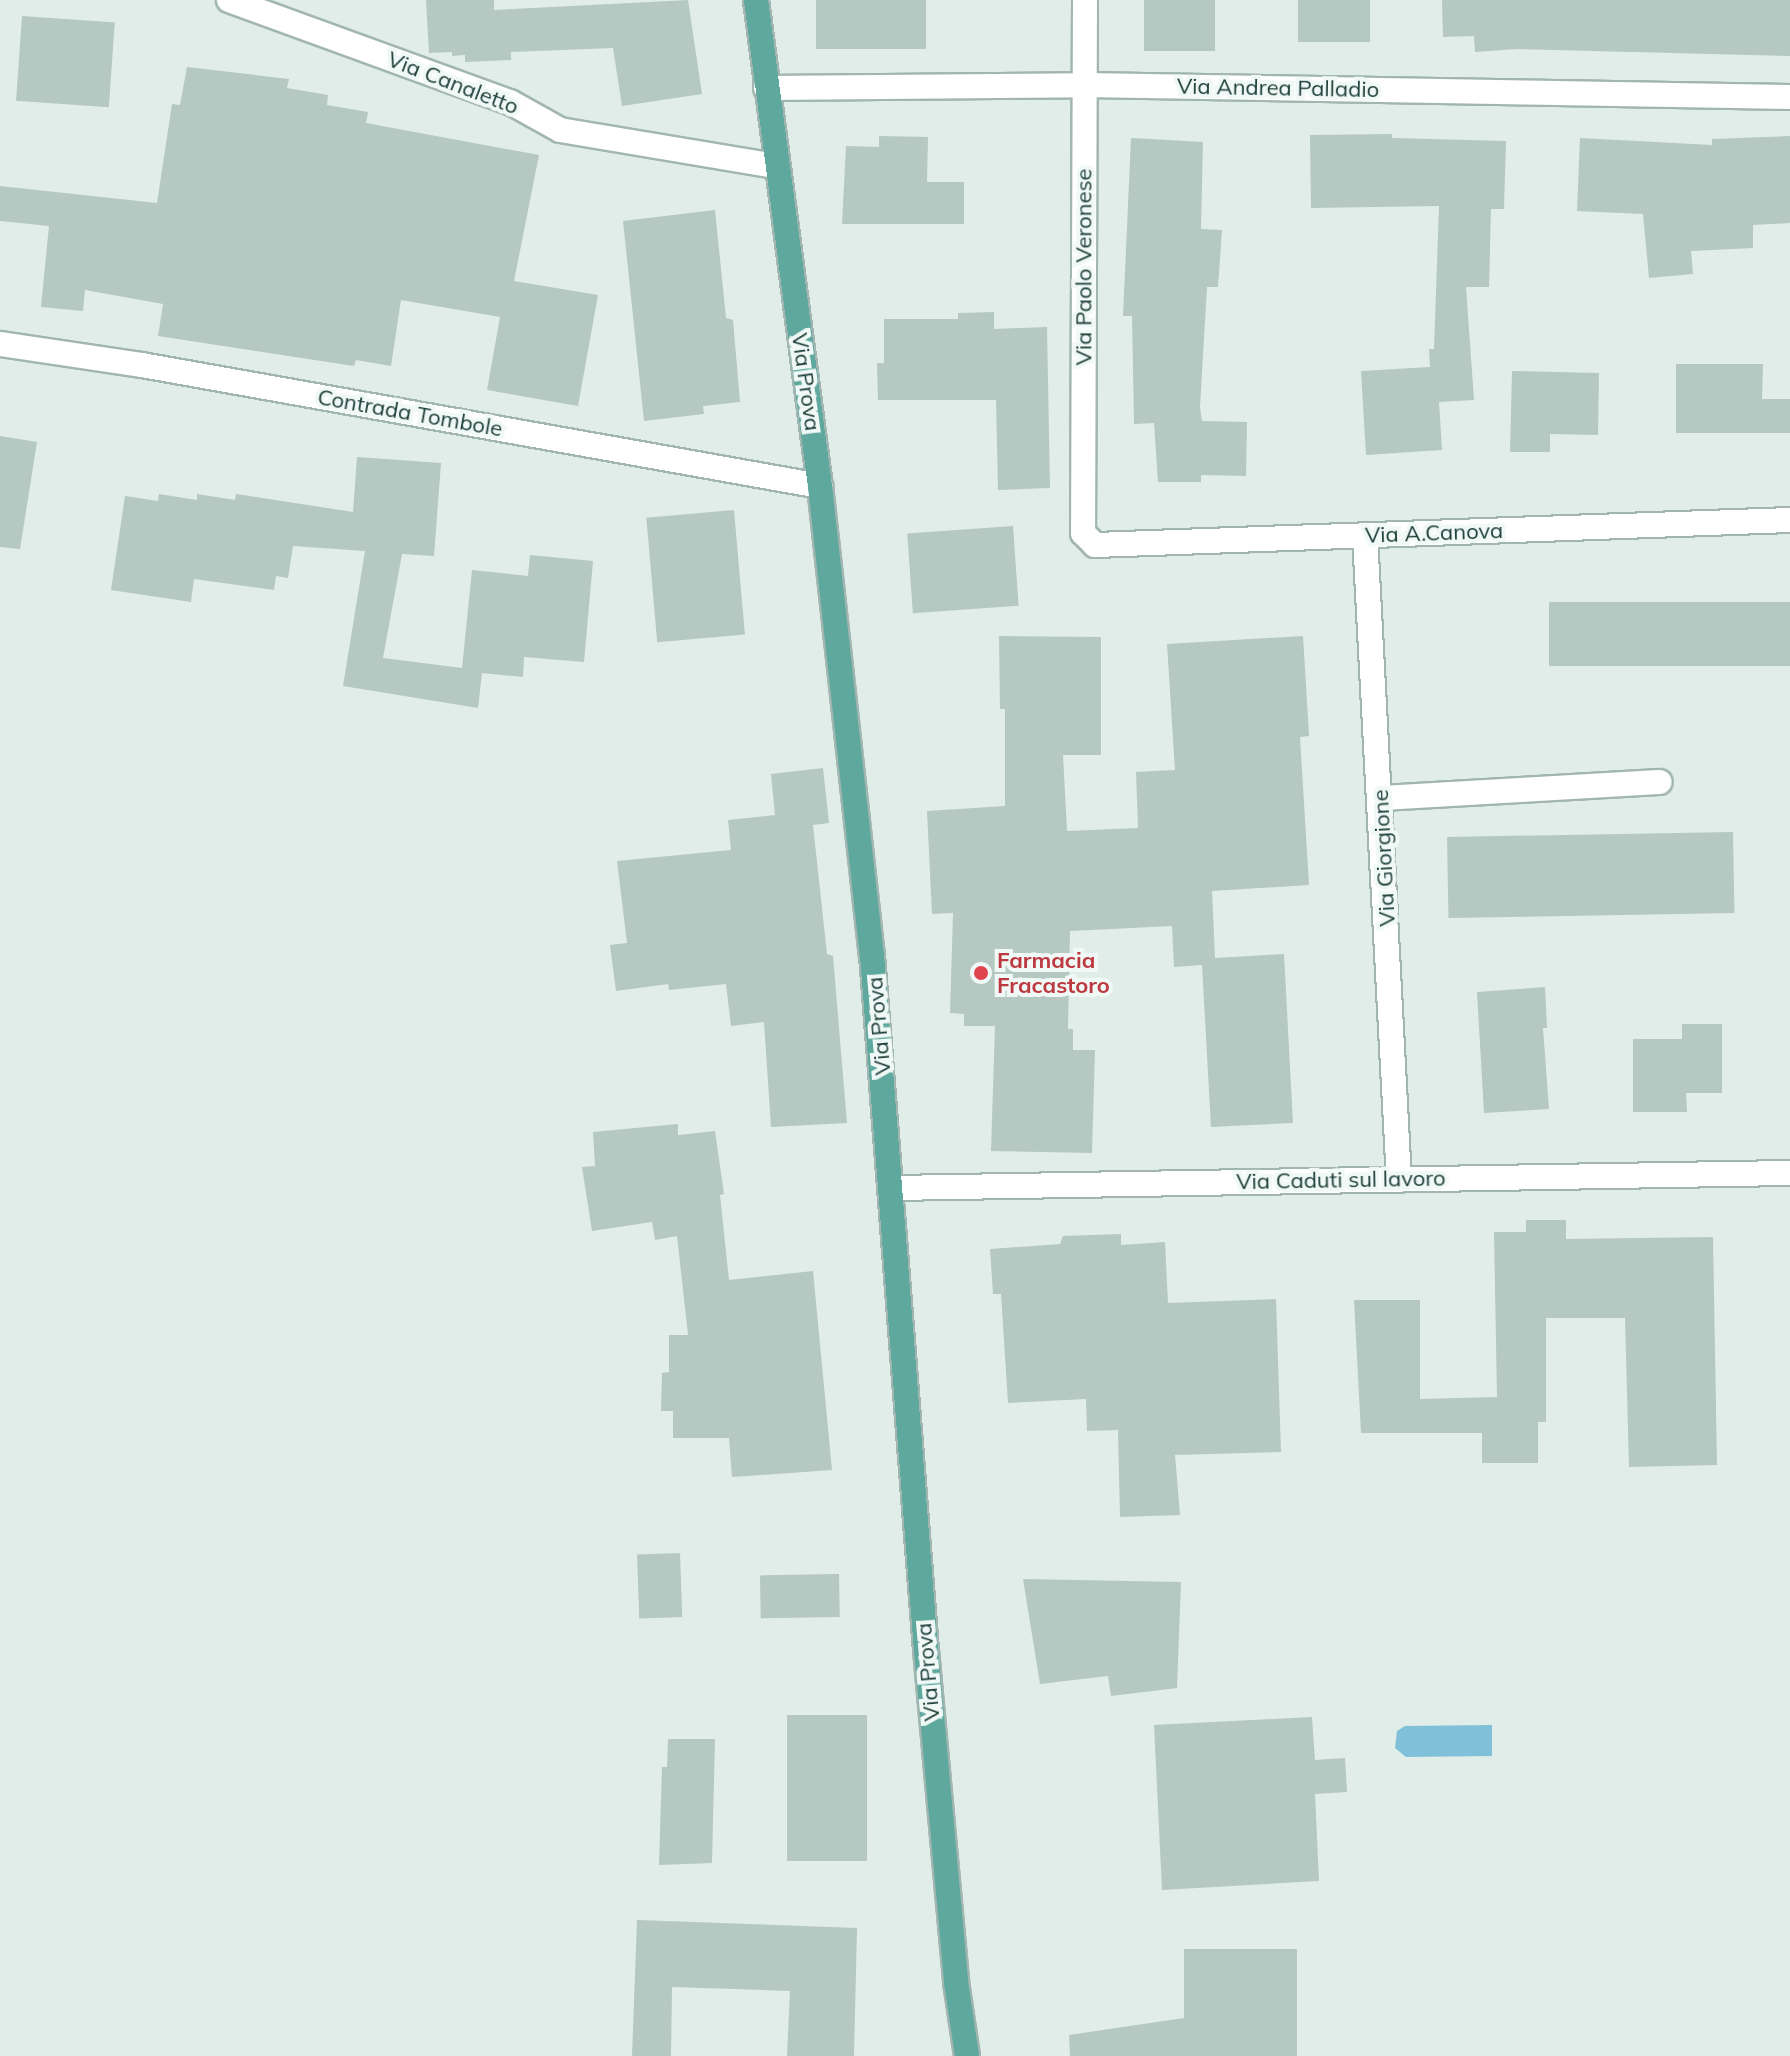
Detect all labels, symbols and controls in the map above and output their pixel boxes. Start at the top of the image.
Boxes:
street label: Via Canaletto [384,46,522,120]
street label: Via Andrea Palladio [1177,73,1379,103]
street label: Via Paolo Veronese [1071,169,1097,365]
street label: Via Prova [786,331,826,433]
street label: Contrada Tombole [316,384,504,442]
street label: Via A.Canova [1364,517,1504,549]
street label: Via Giorgione [1367,789,1401,927]
place label: Farmacia Fracastoro [997,947,1110,998]
marker: Farmacia Fracastoro [972,964,990,982]
street label: Via Prova [862,976,896,1076]
street label: Via Caduti sul lavoro [1236,1165,1446,1195]
street label: Via Prova [911,1622,945,1722]

